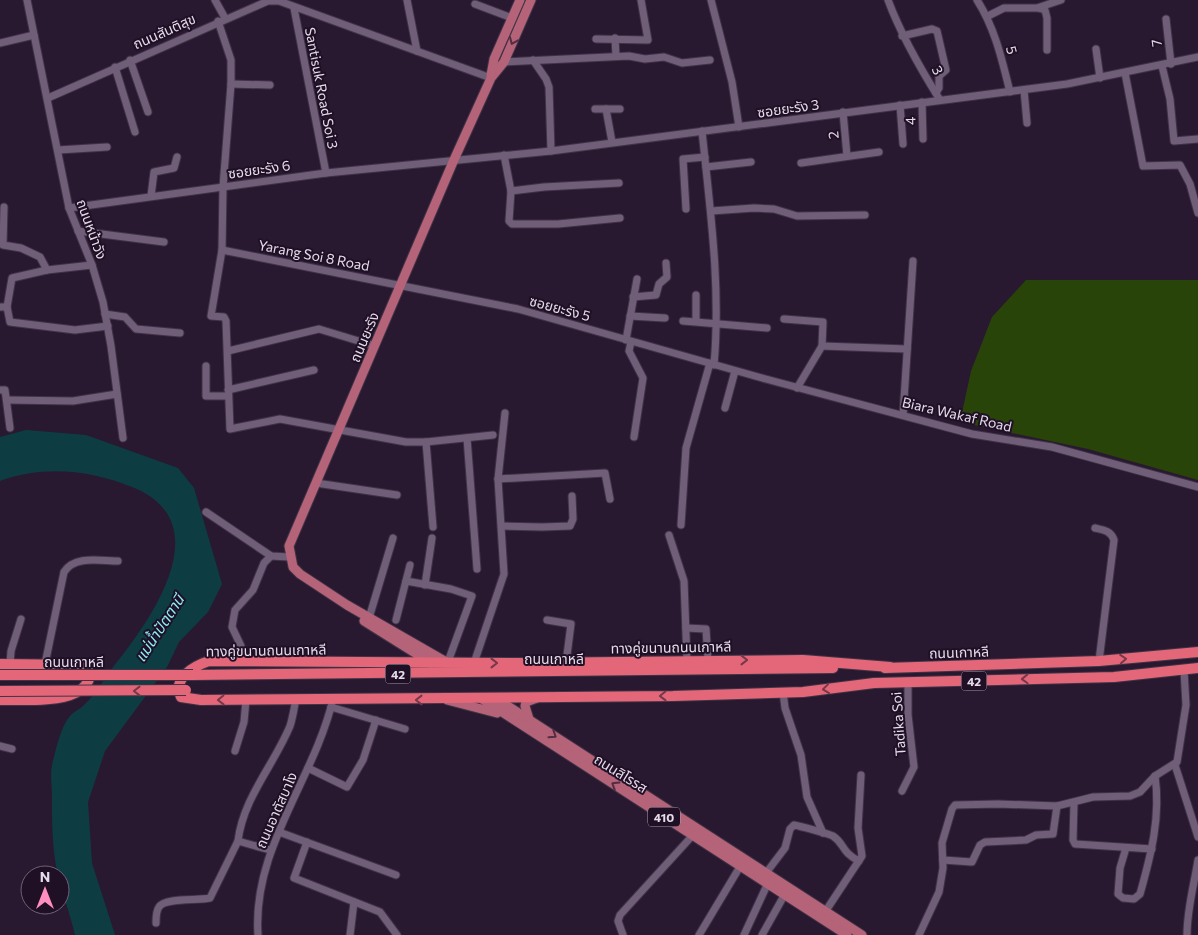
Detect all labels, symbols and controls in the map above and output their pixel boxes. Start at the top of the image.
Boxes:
street label: ถนนสันติสุข [130,10,198,53]
street label: Santisuk Road Soi 3 [302,26,342,150]
one-way arrow [509,36,520,45]
street label: 7 [1147,38,1165,48]
street label: 5 [1003,44,1021,56]
street label: 3 [929,62,947,78]
street label: ซอยยะรัง 3 [756,95,820,121]
street label: 4 [901,116,919,125]
street label: 2 [824,130,842,140]
street label: ซอยยะรัง 6 [227,156,291,182]
street label: ถนนหน้าวัง [73,197,111,261]
street label: Yarang Soi 8 Road [257,236,371,274]
street label: ซอยยะรัง 5 [528,292,592,324]
street label: ถนนยะรัง [346,309,382,365]
street label: Biara Wakaf Road [900,393,1014,435]
water label: แม่น้ำปัตตานี [130,589,188,665]
street label: ทางคู่ขนานถนนเกาหลี [610,637,732,658]
street label: ทางคู่ขนานถนนเกาหลี [205,640,327,661]
street label: ถนนเกาหลี [929,642,989,662]
street label: ถนนเกาหลี [524,650,584,667]
street label: ถนนเกาหลี [44,653,104,670]
one-way arrow [1119,654,1127,665]
one-way arrow [740,655,748,665]
one-way arrow [490,658,498,668]
road number: 42 [386,664,410,684]
road number: 42 [962,671,986,690]
one-way arrow [1021,674,1029,684]
one-way arrow [821,683,829,694]
one-way arrow [133,685,141,696]
one-way arrow [659,691,667,702]
street label: Tadika Soi [887,691,909,757]
one-way arrow [217,695,224,705]
one-way arrow [414,695,422,705]
one-way arrow [547,729,557,738]
street label: ถนนสิโรรส [591,750,651,796]
street label: ถนนอาตัสบาโง [252,769,300,851]
one-way arrow [611,782,620,792]
road number: 410 [648,808,680,826]
north arrow [20,865,70,915]
text: N [40,868,50,885]

